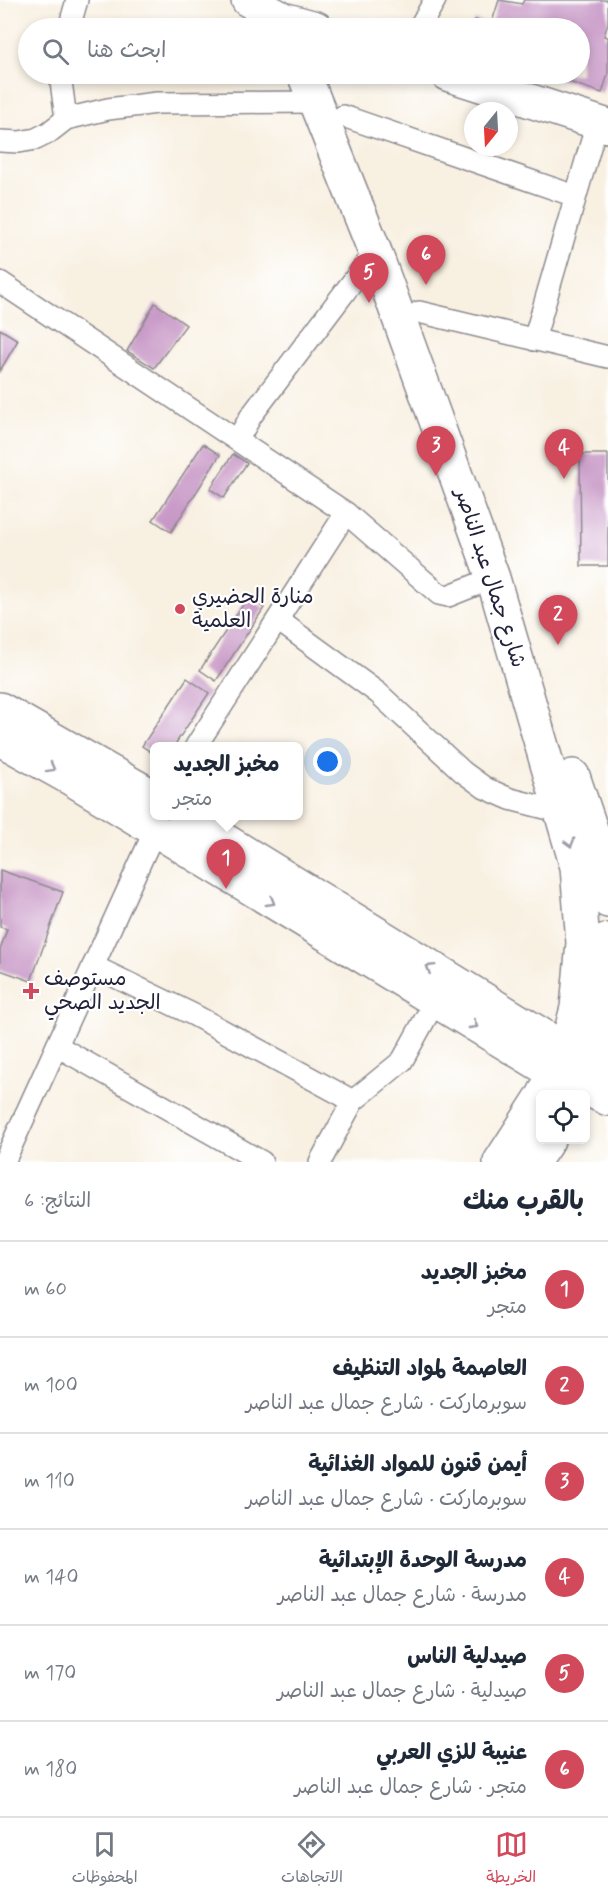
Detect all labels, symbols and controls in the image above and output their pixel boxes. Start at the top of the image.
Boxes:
search box [18,18,590,84]
icon: search [39,35,72,68]
text: ابحث هنا [87,37,167,65]
north arrow [464,102,518,156]
pin: 6 [406,236,446,285]
pin: 5 [350,254,388,303]
pin: 3 [416,426,456,476]
pin: 4 [544,430,584,479]
street label: شارع جمال عبد الناصر [447,483,532,671]
place label: منارة الحضيري العلمية [192,583,314,635]
pin: 2 [538,596,578,645]
marker: منارة الحضيري العلمية [173,602,187,616]
popup [150,742,303,820]
your location [313,747,342,776]
text: مخبز الجديد [173,751,280,779]
one-way arrow [45,761,55,772]
text: متجر [173,786,212,813]
one-way arrow [563,837,575,848]
pin: 1 [206,840,246,889]
one-way arrow [265,895,275,906]
one-way arrow [426,963,436,975]
place label: مستوصف الجديد الصحي [44,965,161,1021]
marker: مستوصف الجديد الصحي [22,982,40,1000]
one-way arrow [468,1017,478,1029]
map controls [536,1090,590,1144]
button: locate [536,1090,590,1144]
text: بالقرب منك [463,1185,584,1219]
text: النتائج: 6 [24,1188,91,1215]
text: مخبز الجديد [421,1259,527,1287]
text: 60 m [24,1276,67,1303]
text: 1 [560,1276,569,1303]
text: متجر [488,1294,527,1321]
text: العاصمة لمواد التنظيف [333,1355,527,1383]
text: 100 m [24,1372,78,1399]
text: 2 [560,1372,569,1399]
text: سوبرماركت · شارع جمال عبد الناصر [246,1390,527,1417]
text: أيمن قنون للمواد الغذائية [308,1451,527,1479]
text: 110 m [24,1468,75,1495]
text: 3 [560,1468,569,1495]
text: سوبرماركت · شارع جمال عبد الناصر [246,1486,527,1513]
text: مدرسة الوحدة الإبتدائية [319,1547,527,1575]
text: 140 m [24,1564,78,1591]
text: 4 [559,1564,570,1591]
text: مدرسة · شارع جمال عبد الناصر [278,1582,527,1609]
text: صيدلية الناس [407,1643,527,1671]
text: 170 m [24,1660,76,1687]
text: 5 [559,1660,571,1687]
text: صيدلية · شارع جمال عبد الناصر [277,1678,527,1705]
text: عنيبة للزي العربي [376,1739,527,1767]
text: 180 m [24,1756,77,1783]
text: 6 [559,1756,570,1783]
text: متجر · شارع جمال عبد الناصر [294,1774,527,1801]
tab: المحفوظات [72,1828,138,1891]
tab: الاتجاهات [281,1828,343,1891]
tab: الخريطة [486,1828,536,1891]

